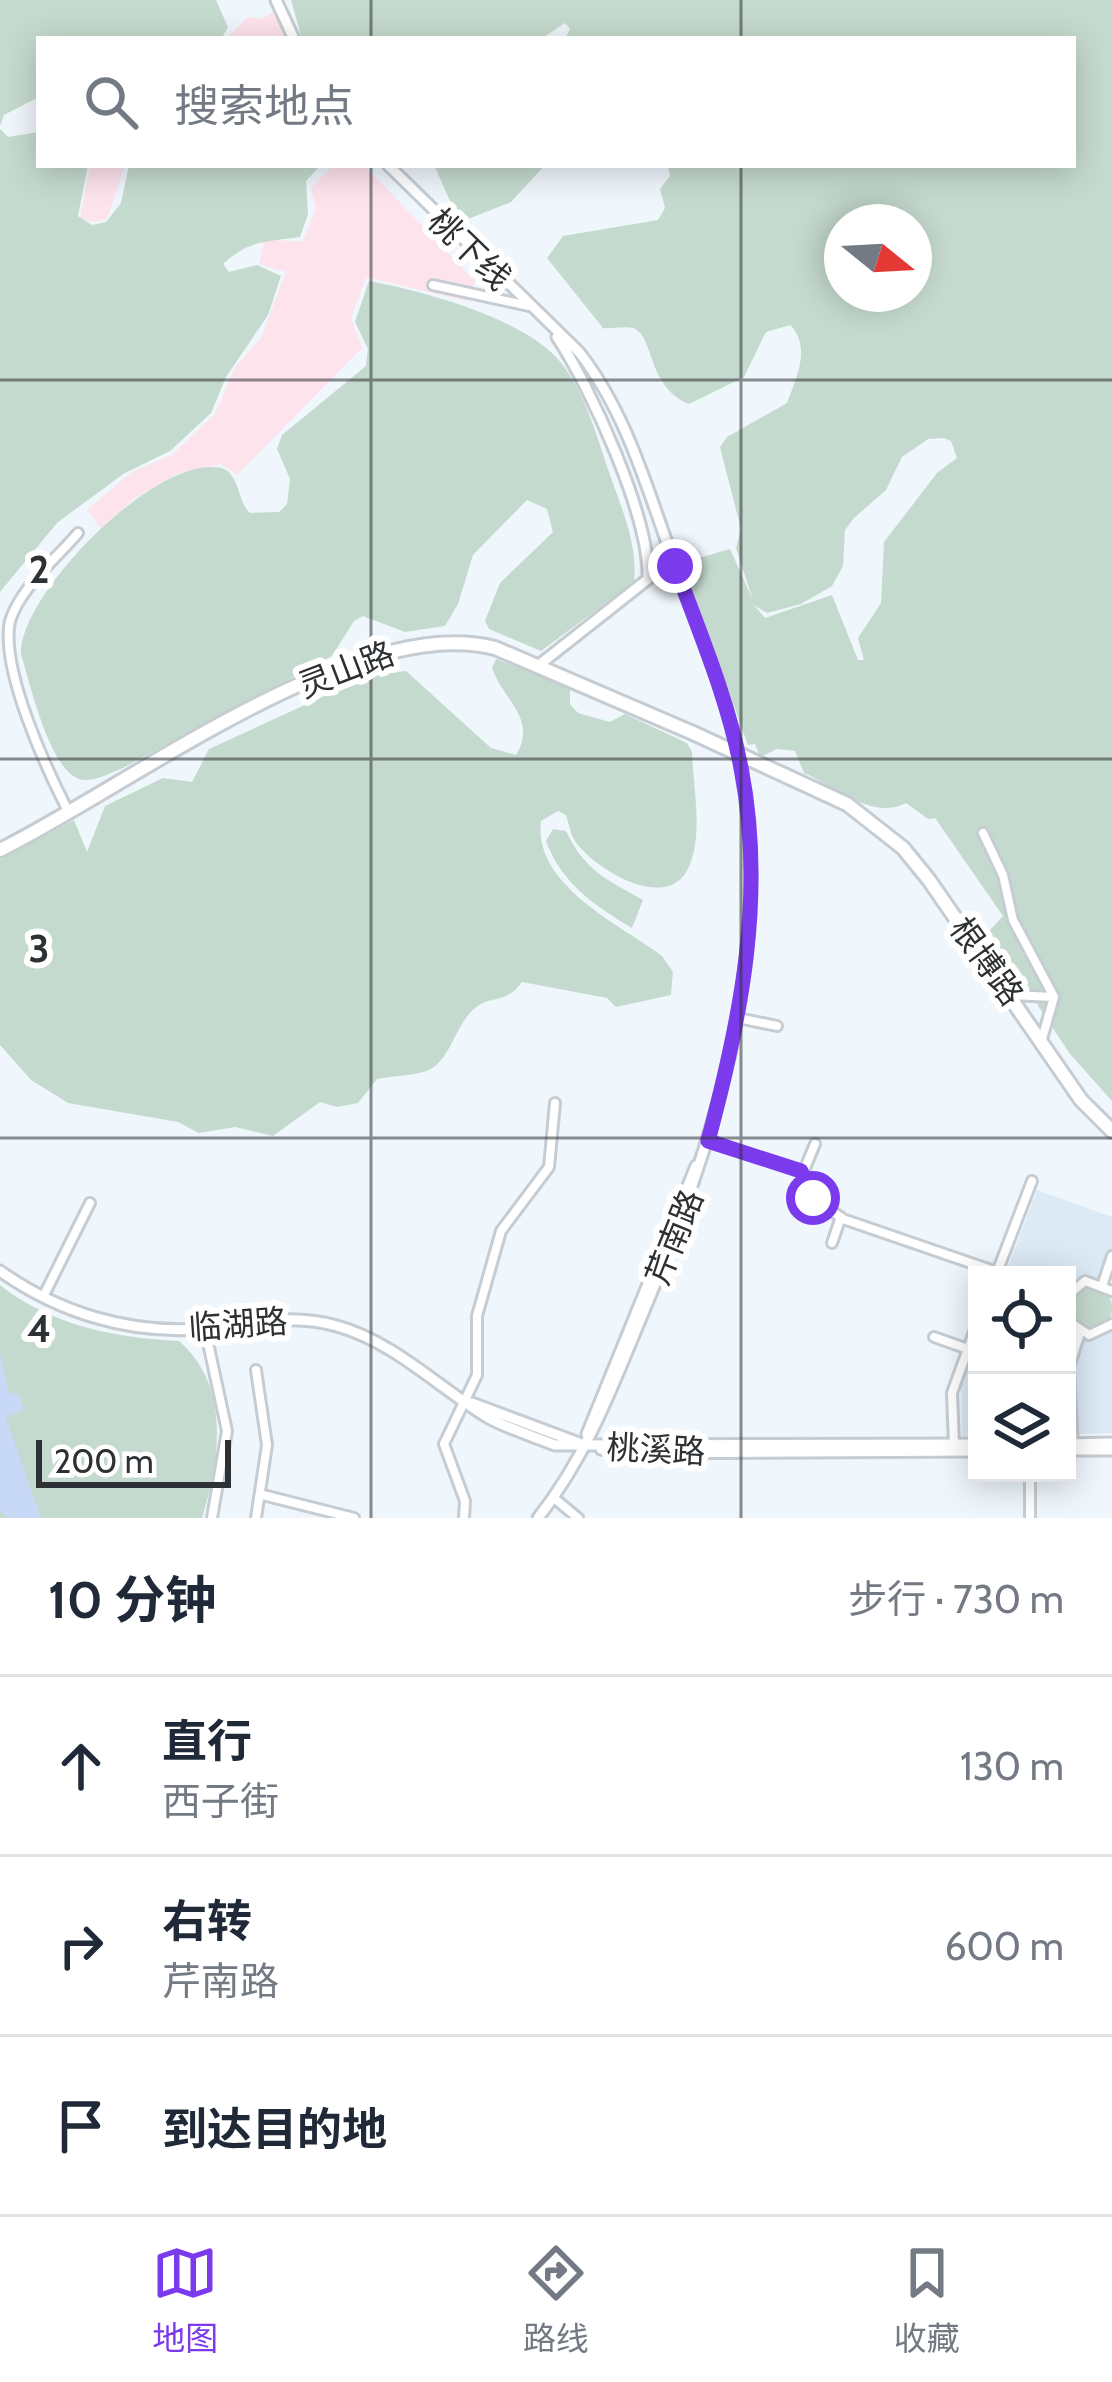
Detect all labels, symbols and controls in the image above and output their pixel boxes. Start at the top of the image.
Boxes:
search box [36,36,1076,168]
icon: search [78,69,144,135]
text: 搜索地点 [174,79,354,133]
street label: 桃下线 [420,200,520,298]
north arrow [824,204,932,312]
route end [648,539,702,593]
text: 2 [29,545,49,593]
street label: 灵山路 [293,633,399,705]
street label: 根博路 [942,909,1032,1013]
text: 3 [28,924,50,972]
route start [786,1171,840,1225]
street label: 芹南路 [637,1184,711,1290]
map controls [968,1266,1076,1482]
button: locate [968,1266,1076,1374]
street label: 临湖路 [187,1301,289,1347]
text: 4 [27,1304,51,1352]
button: layers [968,1374,1076,1482]
street label: 桃溪路 [606,1426,706,1472]
scale bar [36,1434,231,1487]
text: 200 m [54,1441,154,1481]
text: 10 分钟 [48,1569,216,1631]
text: 步行 · 730 m [848,1575,1064,1623]
text: 直行 [162,1714,252,1768]
icon: ahead [48,1733,114,1799]
text: 130 m [960,1742,1064,1790]
text: 西子街 [162,1777,279,1825]
text: 右转 [162,1894,252,1948]
icon: right [48,1913,114,1979]
text: 600 m [944,1922,1064,1970]
text: 芹南路 [162,1957,279,2005]
icon: arrive [48,2093,114,2159]
text: 到达目的地 [162,2102,387,2156]
tab: 地图 [152,2240,218,2360]
tab: 路线 [523,2240,589,2360]
tab: 收藏 [894,2240,960,2360]

